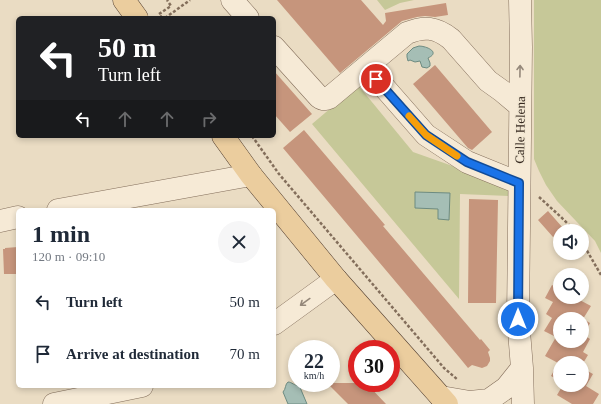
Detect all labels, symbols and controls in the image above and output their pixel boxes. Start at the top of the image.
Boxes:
icon: left [32,32,84,84]
text: 50 m [98,32,156,63]
pin [359,62,393,96]
text: Turn left [98,65,161,85]
one-way arrow [517,65,524,78]
icon: arrive [365,68,387,90]
street label: Calle Helena [512,96,528,164]
icon: left [72,108,94,130]
icon: ahead [114,108,136,130]
icon: ahead [156,108,178,130]
icon: right [198,108,220,130]
text: 1 min [32,221,90,247]
button: close [218,221,260,263]
map controls [553,224,589,392]
button: sound [553,224,589,260]
text: 120 m · 09:10 [32,249,105,264]
button: search [553,268,589,304]
icon: left [32,291,54,313]
text: Turn left [66,294,123,310]
text: 50 m [230,294,260,310]
one-way arrow [300,298,311,306]
position arrow [497,298,539,340]
button: + [553,312,589,348]
speed limit sign: 30 [348,340,400,392]
icon: arrive [32,343,54,365]
text: Arrive at destination [66,346,199,362]
text: 70 m [230,346,260,362]
text: 22 [304,350,324,372]
button: − [553,356,589,392]
text: km/h [304,370,324,381]

